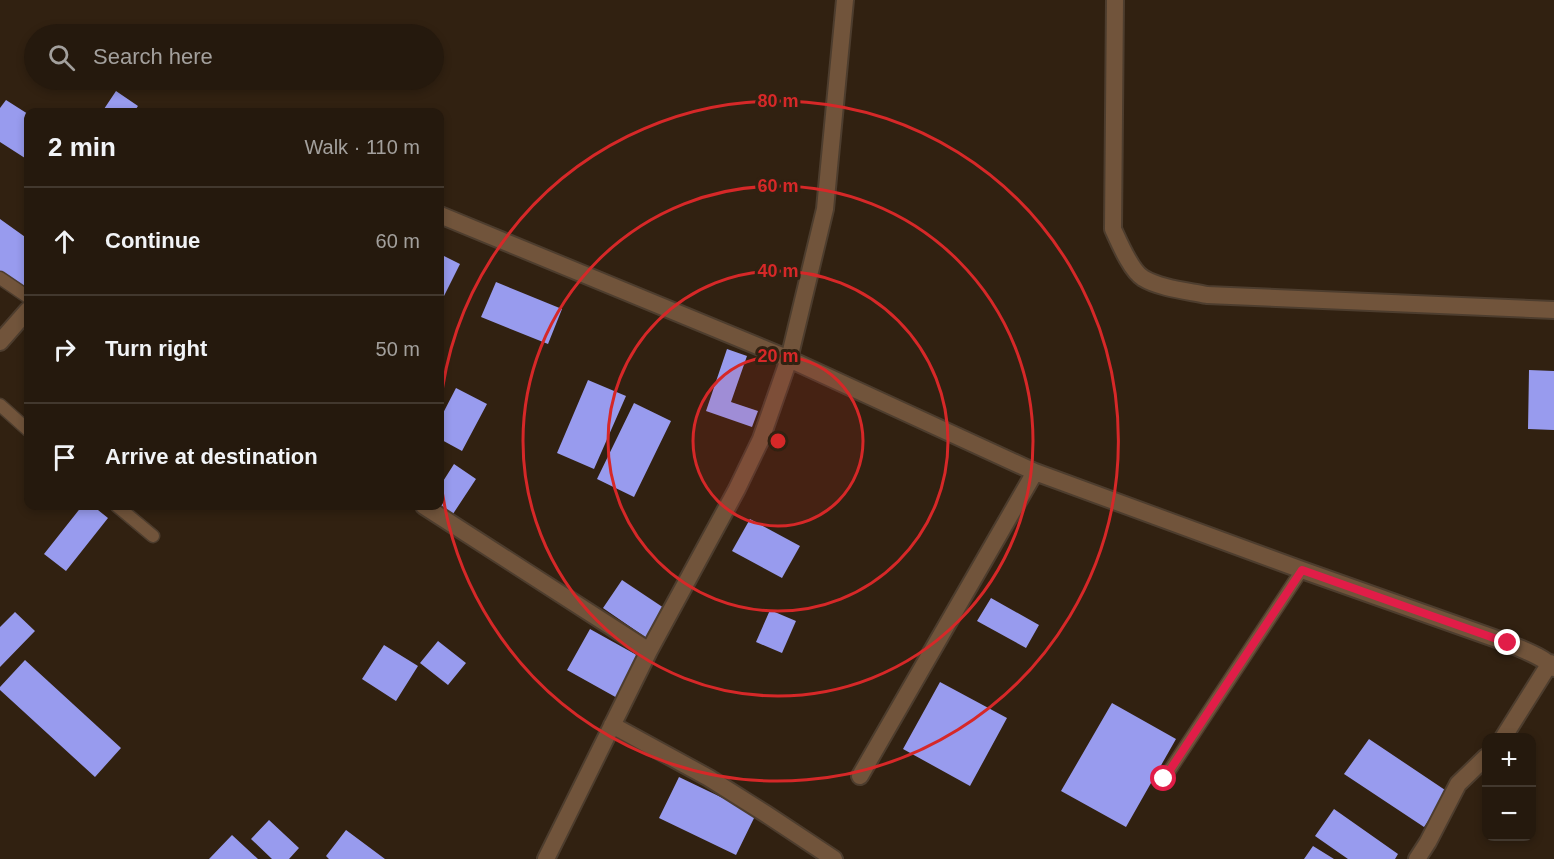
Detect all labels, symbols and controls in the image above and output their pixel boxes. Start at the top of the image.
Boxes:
search box [24,24,444,90]
icon: search [45,41,78,74]
text: Search here [93,44,213,69]
text: 80 m [757,91,799,111]
text: 2 min [48,132,116,162]
text: Walk · 110 m [304,136,420,158]
text: 60 m [757,176,799,196]
icon: ahead [48,225,81,258]
text: Continue [105,228,200,253]
text: 60 m [376,230,420,252]
text: 40 m [757,261,799,281]
icon: right [48,333,81,366]
text: Turn right [105,336,207,361]
text: 50 m [376,338,420,360]
text: 20 m [757,346,799,366]
centre of rings [768,431,788,451]
icon: arrive [48,441,81,474]
text: Arrive at destination [105,444,318,469]
route end [1494,629,1520,655]
map controls [1482,733,1536,841]
button: + [1482,733,1536,787]
route start [1150,765,1176,791]
button: − [1482,787,1536,841]

